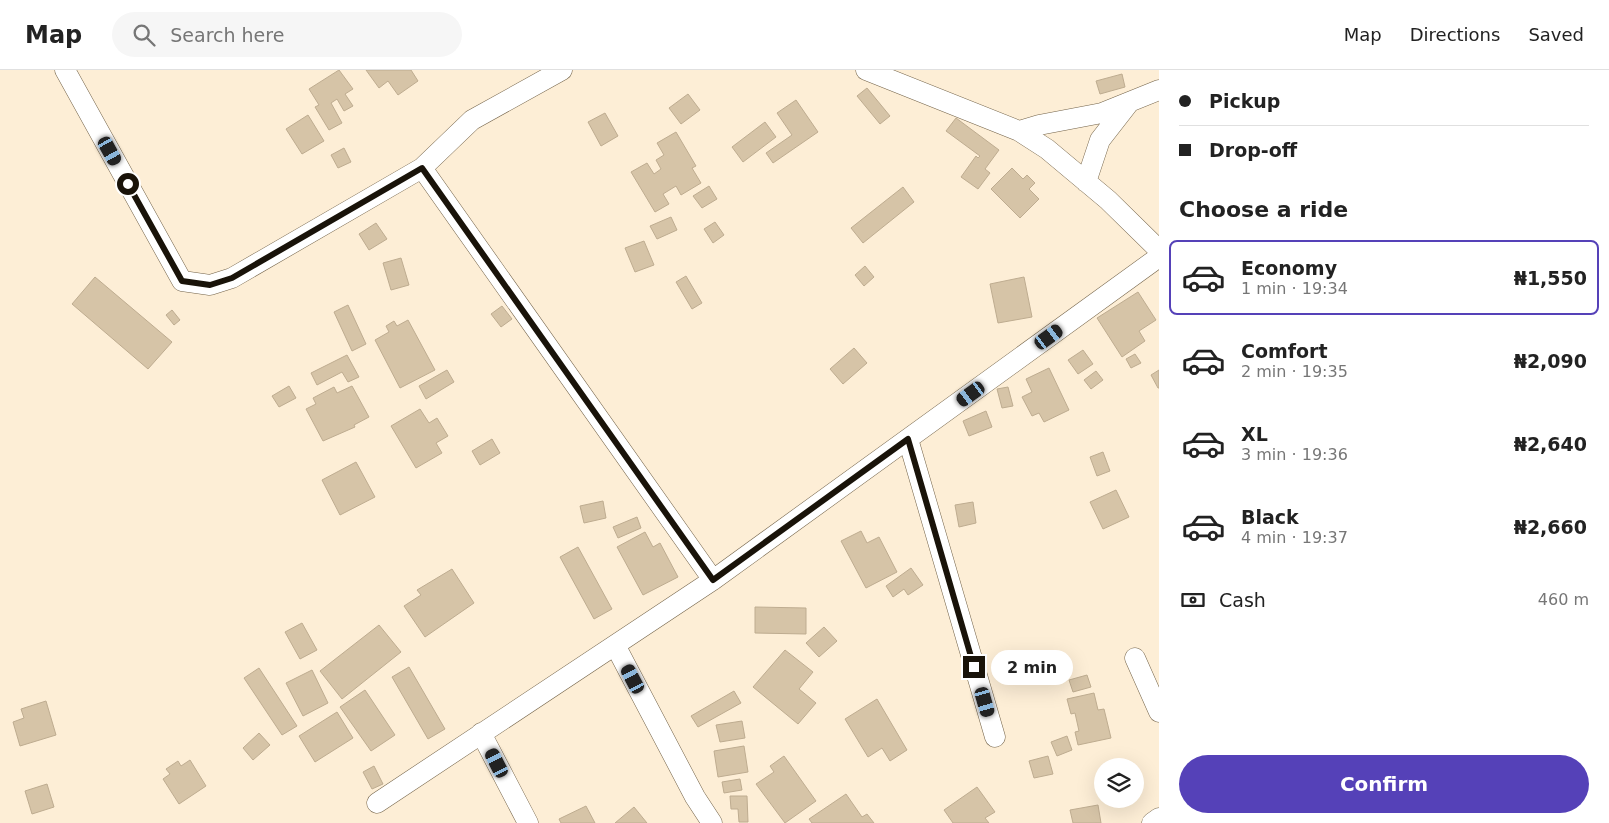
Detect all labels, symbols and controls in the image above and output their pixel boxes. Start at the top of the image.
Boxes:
search box [112,12,462,57]
text: Map [25,21,82,49]
icon: search [130,21,158,49]
text: Search here [170,24,284,46]
text: Map [1344,24,1382,45]
text: Directions [1410,24,1500,45]
text: Saved [1528,24,1584,45]
text: Pickup [1209,90,1280,112]
car [96,134,123,168]
text: Drop-off [1209,139,1297,161]
route start [117,173,139,195]
text: Choose a ride [1179,197,1348,222]
icon: car [1181,255,1226,300]
text: Economy [1241,257,1337,279]
text: ₦1,550 [1514,267,1587,289]
text: 1 min · 19:34 [1241,279,1348,298]
car [1032,322,1065,352]
icon: car [1181,338,1226,383]
text: Comfort [1241,340,1328,362]
text: ₦2,090 [1514,350,1587,372]
text: 2 min · 19:35 [1241,362,1348,381]
car [954,379,987,409]
icon: car [1181,421,1226,466]
text: XL [1241,423,1268,445]
text: ₦2,640 [1514,433,1587,455]
text: 3 min · 19:36 [1241,445,1348,464]
icon: car [1181,504,1226,549]
text: Black [1241,506,1299,528]
text: ₦2,660 [1514,516,1587,538]
text: 4 min · 19:37 [1241,528,1348,547]
icon: cash [1179,586,1207,614]
text: Cash [1219,589,1266,611]
text: 460 m [1538,590,1589,609]
callout: 2 min [992,650,1074,684]
route end [963,656,985,678]
text: 2 min [1007,658,1057,677]
car [619,662,646,696]
car [973,686,996,718]
car [483,746,510,780]
button: Confirm [1179,755,1589,813]
map controls [1094,758,1144,808]
button: layers [1094,758,1144,808]

